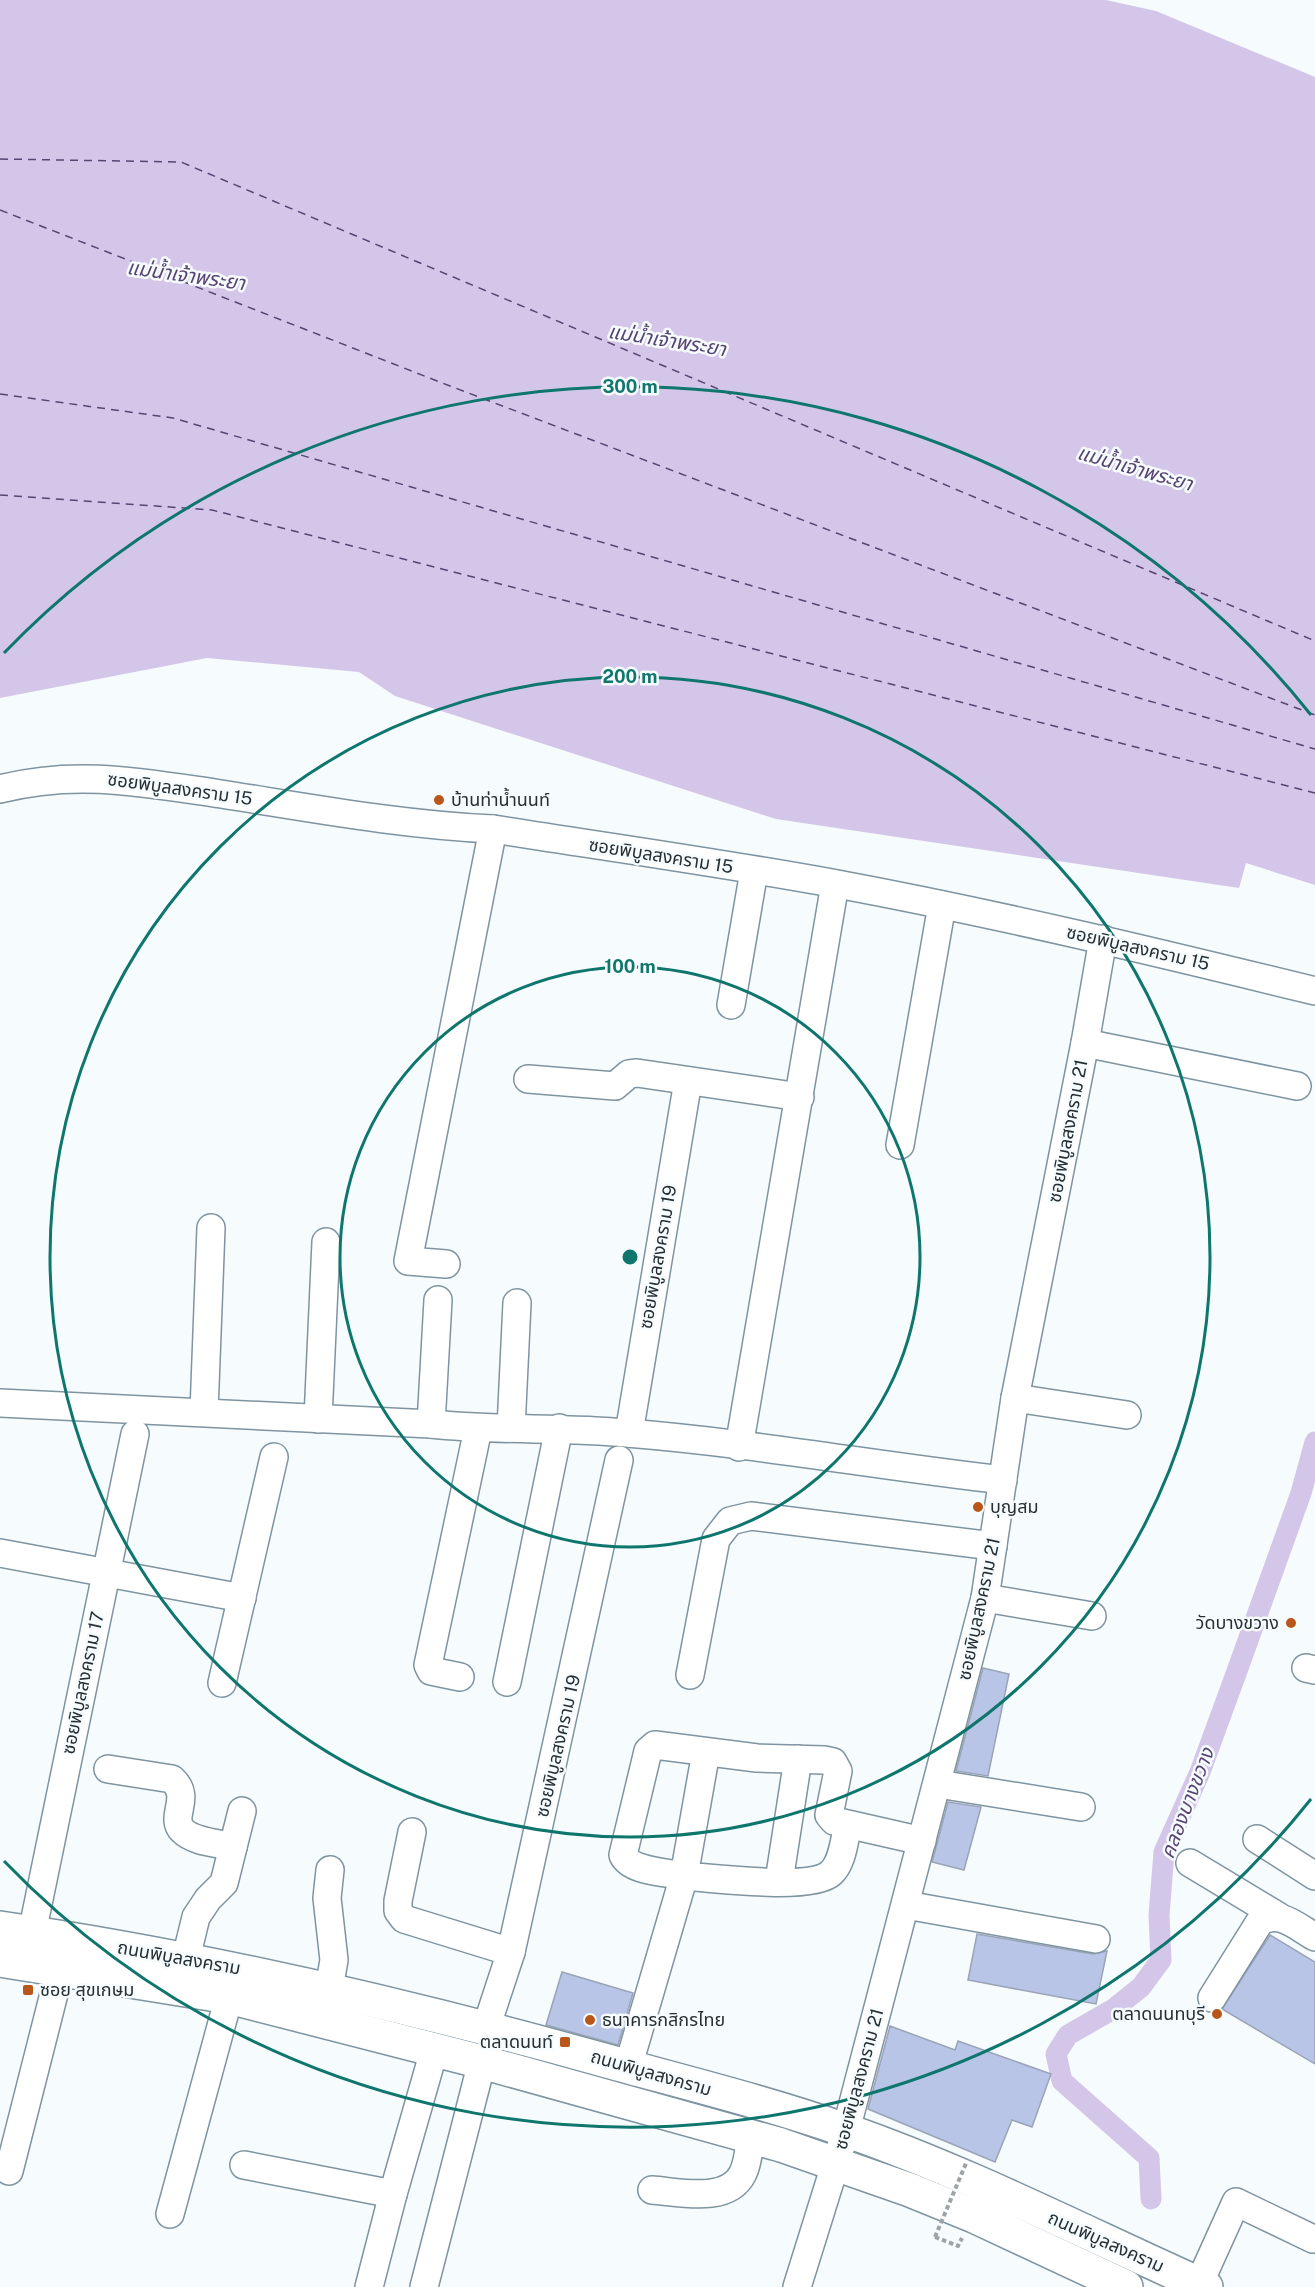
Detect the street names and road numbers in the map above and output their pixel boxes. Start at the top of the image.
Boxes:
street label: ซอยพิบูลสงคราม 15 [106,768,254,811]
street label: ซอยพิบูลสงคราม 15 [587,834,735,879]
street label: ซอยพิบูลสงคราม 15 [1064,921,1212,976]
street label: ซอยพิบูลสงคราม 21 [1043,1058,1094,1205]
street label: ซอยพิบูลสงคราม 19 [635,1183,682,1331]
street label: ซอยพิบูลสงคราม 21 [953,1536,1006,1683]
street label: ซอยพิบูลสงคราม 17 [57,1610,110,1757]
street label: ซอยพิบูลสงคราม 19 [531,1672,586,1820]
street label: ถนนพิบูลสงคราม [115,1936,242,1981]
street label: ซอยพิบูลสงคราม 21 [830,2006,889,2152]
street label: ถนนพิบูลสงคราม [588,2045,714,2102]
street label: ถนนพิบูลสงคราม [1044,2207,1167,2278]

